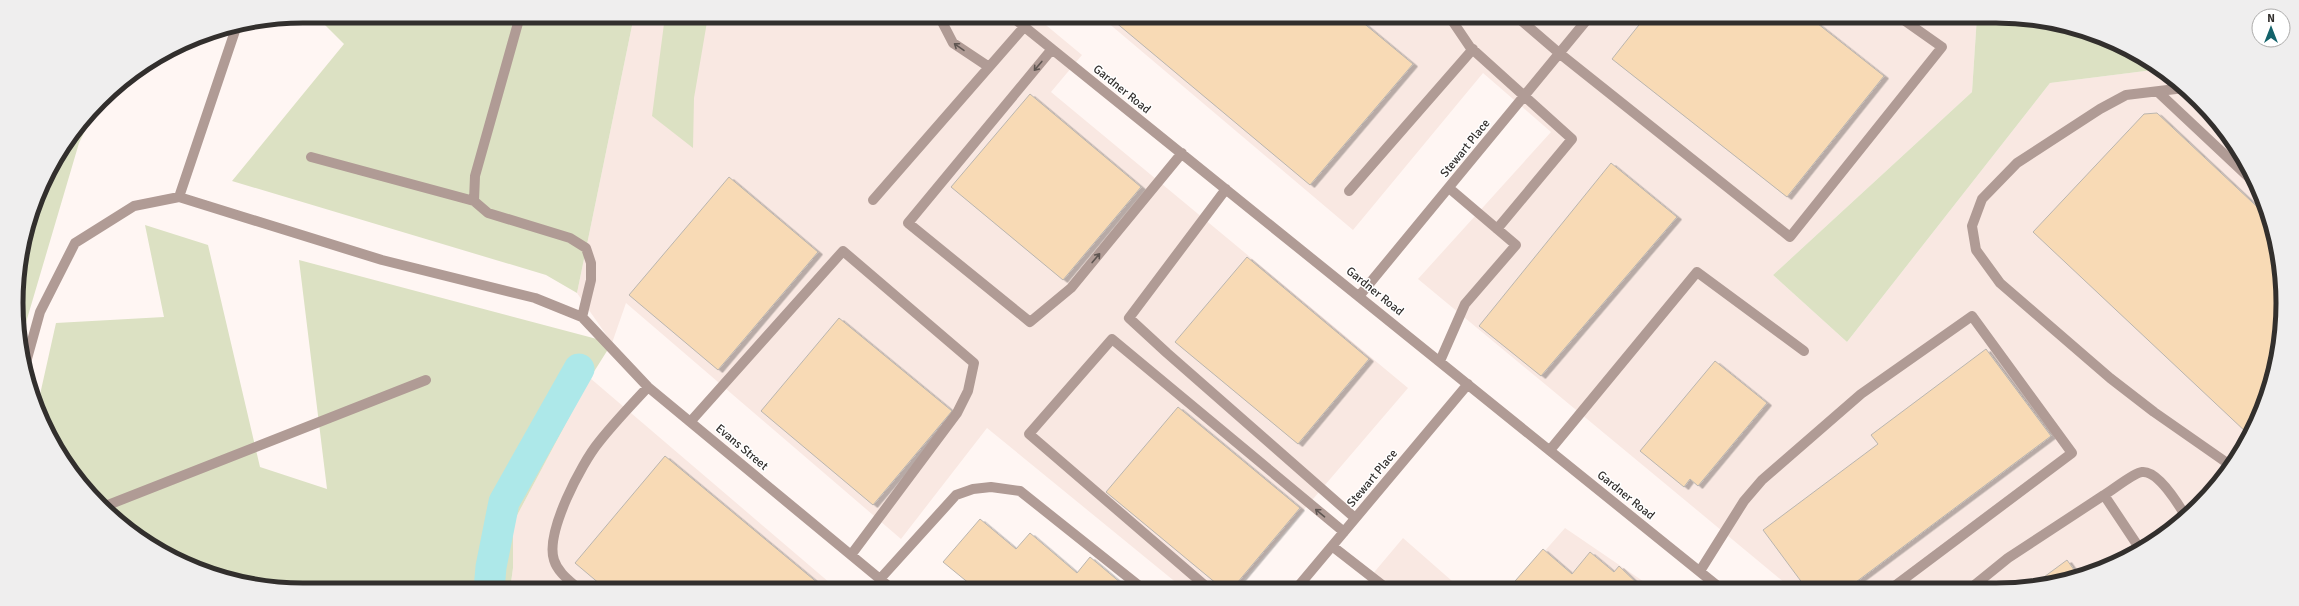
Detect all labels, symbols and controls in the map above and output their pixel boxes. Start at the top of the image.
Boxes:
north arrow [2251,8,2291,48]
text: N [2267,12,2275,25]
one-way arrow [953,42,964,51]
one-way arrow [1034,60,1043,71]
street label: Gardner Road [1090,62,1154,117]
street label: Stewart Place [1437,116,1493,181]
one-way arrow [1092,252,1100,263]
street label: Gardner Road [1343,264,1407,319]
street label: Evans Street [712,421,771,474]
street label: Stewart Place [1344,446,1401,510]
street label: Gardner Road [1594,468,1658,523]
one-way arrow [1315,509,1326,518]

